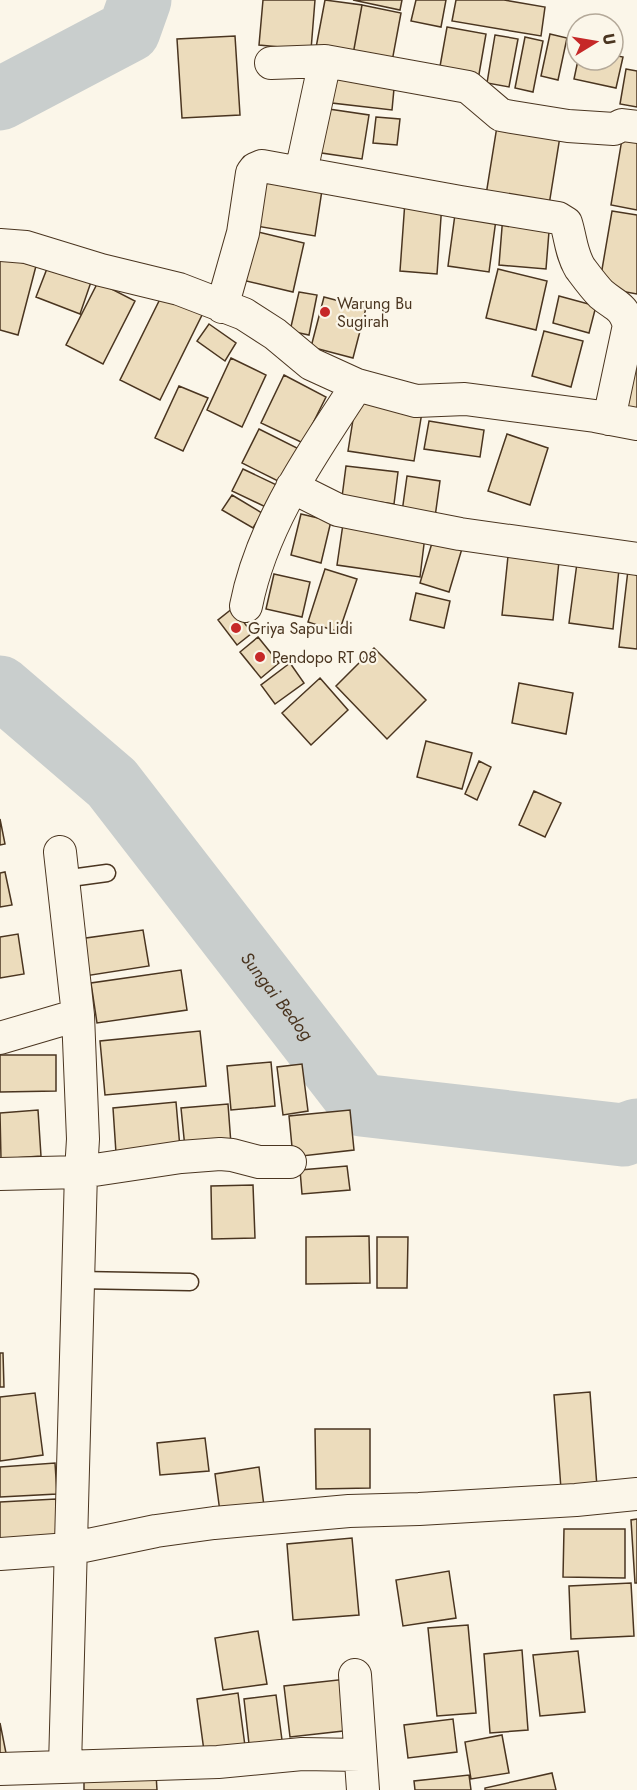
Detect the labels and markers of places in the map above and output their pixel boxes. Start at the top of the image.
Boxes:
place label: Warung Bu Sugirah [337,292,412,333]
marker: Warung Bu Sugirah [318,305,332,319]
place label: Griya Sapu Lidi [248,617,353,640]
marker: Griya Sapu Lidi [229,621,243,635]
place label: Pendopo RT 08 [272,646,377,669]
marker: Pendopo RT 08 [253,650,267,664]

